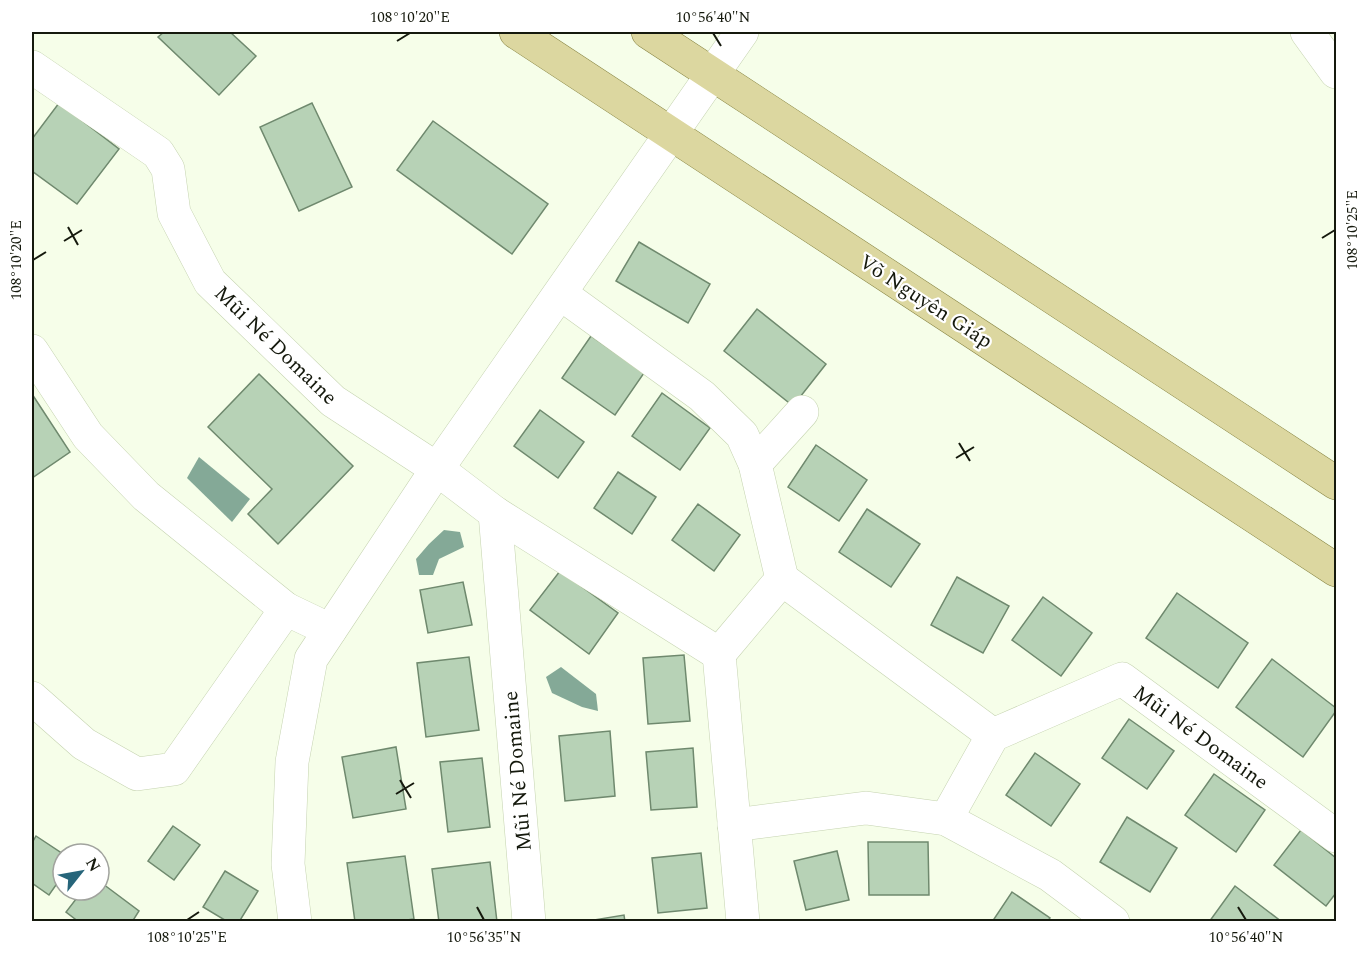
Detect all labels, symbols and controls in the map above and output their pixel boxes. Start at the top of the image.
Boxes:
text: 108°10'20"E [370,6,450,29]
text: 10°56'40"N [676,6,751,29]
text: 108°10'25"E [1341,190,1364,270]
text: 108°10'20"E [5,220,28,300]
street label: Võ Nguyên Giáp [852,247,999,357]
street label: Mũi Né Domaine [206,278,344,413]
street label: Mũi Né Domaine [1126,678,1275,798]
street label: Mũi Né Domaine [495,689,541,852]
north arrow [51,842,111,902]
text: N [79,853,107,877]
text: 108°10'25"E [147,926,227,949]
text: 10°56'35"N [447,926,522,949]
text: 10°56'40"N [1209,926,1284,949]

